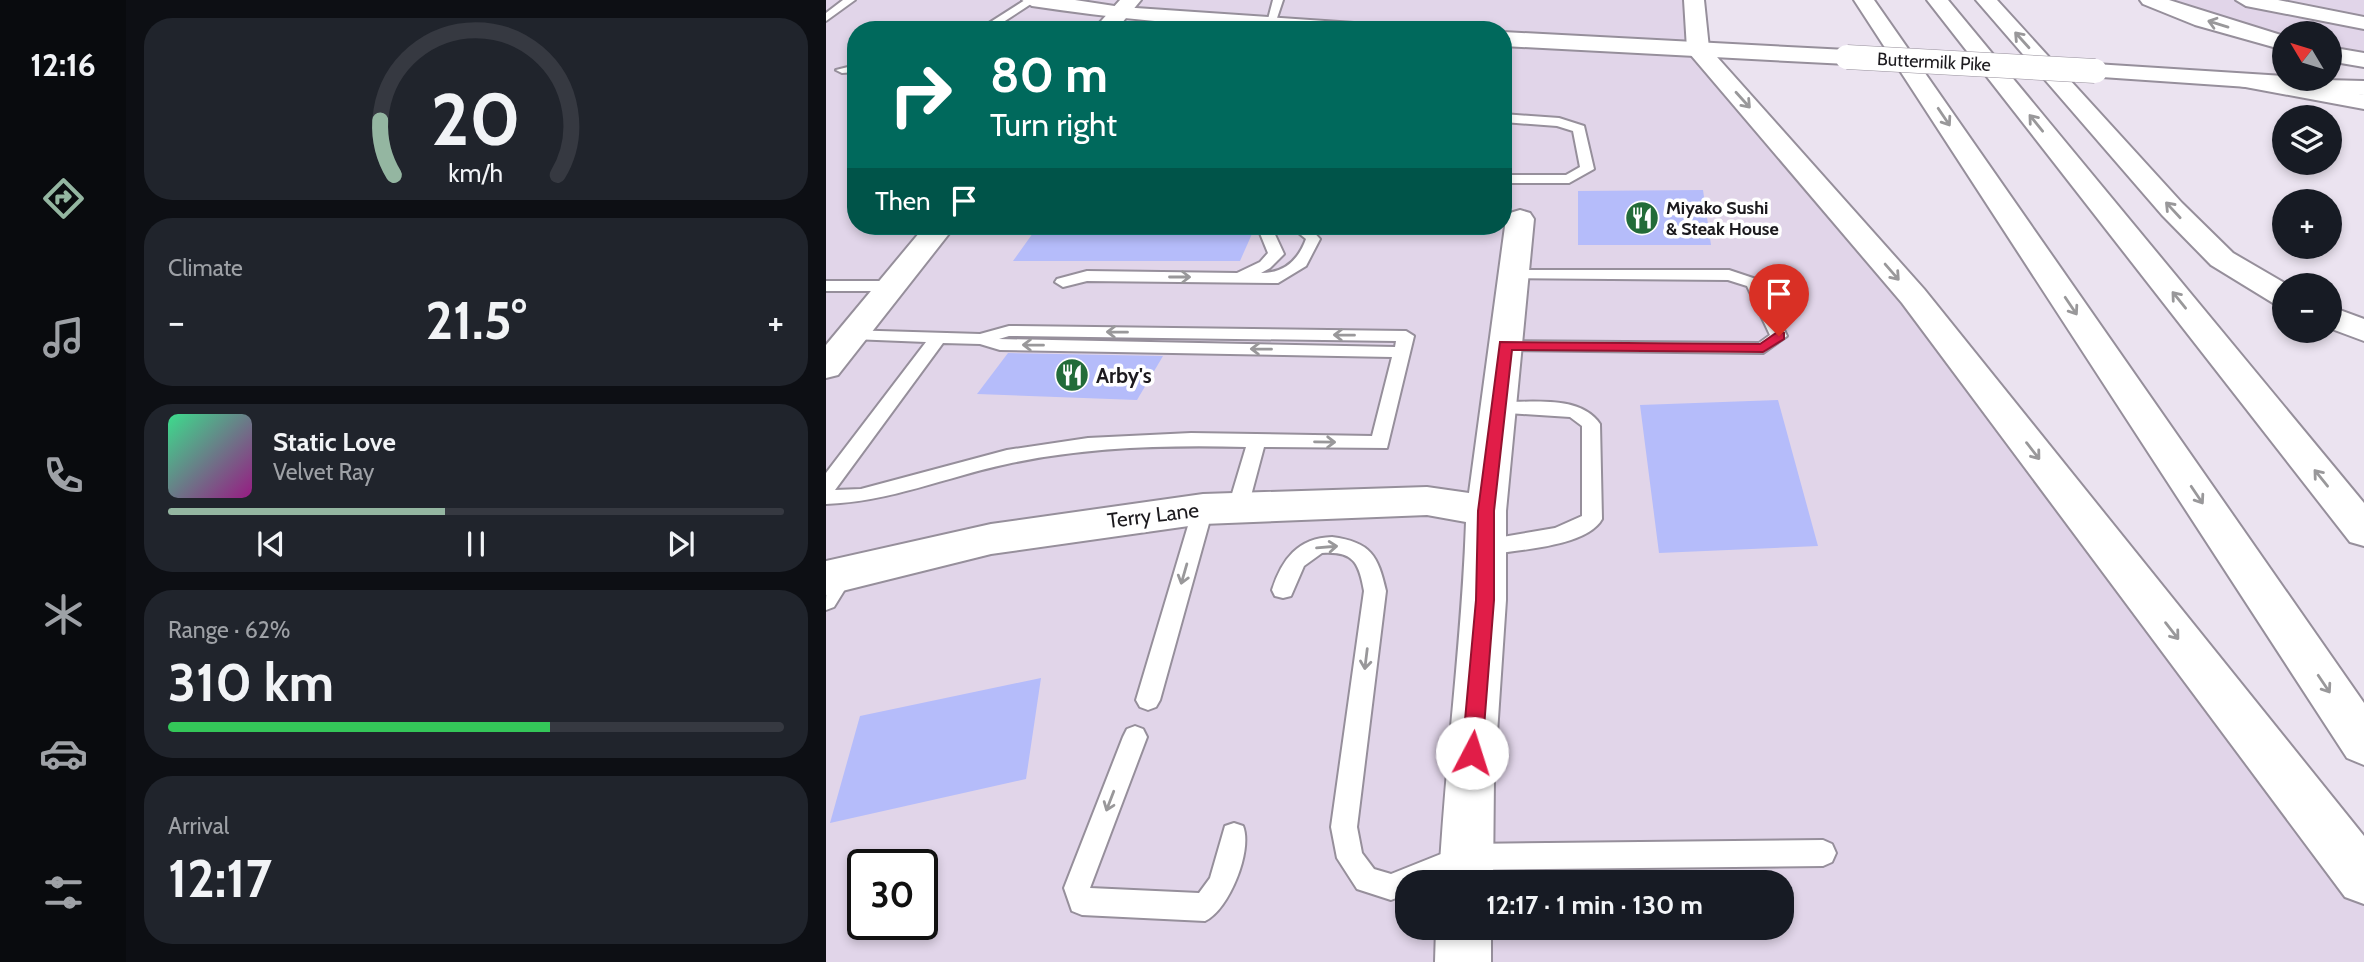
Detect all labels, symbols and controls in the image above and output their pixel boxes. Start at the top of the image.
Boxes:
one-way arrow [2207,17,2229,30]
north arrow [2272,21,2342,91]
map controls [2272,21,2342,343]
one-way arrow [2014,31,2030,49]
text: 12:16 [30,45,96,84]
text: 80 m [990,45,1108,104]
street label: Buttermilk Pike [1877,48,1991,76]
icon: right [875,49,966,140]
text: 20 [431,75,521,163]
one-way arrow [1735,91,1752,108]
text: Turn right [990,105,1117,144]
button: layers [2272,105,2342,175]
one-way arrow [1937,106,1951,126]
one-way arrow [2029,114,2044,133]
text: km/h [449,158,503,188]
icon: directions [39,174,88,223]
icon: arrive [945,182,983,220]
text: Then [875,185,931,217]
button: + [2272,189,2342,259]
place label: Miyako Sushi & Steak House [1666,197,1779,240]
restaurant icon: Miyako Sushi & Steak House [1623,199,1661,237]
one-way arrow [2165,201,2182,219]
text: Climate [168,254,243,282]
one-way arrow [1884,263,1900,281]
pin [1749,264,1809,336]
one-way arrow [1168,270,1191,284]
button: − [2272,273,2342,343]
icon: arrive [1760,275,1798,313]
text: 21.5° [425,289,527,352]
one-way arrow [2171,292,2186,310]
one-way arrow [2064,295,2078,315]
text: − [168,298,185,345]
text: + [767,298,784,345]
icon: music [39,313,88,362]
one-way arrow [1105,326,1128,339]
one-way arrow [1333,328,1356,342]
one-way arrow [1022,339,1045,352]
one-way arrow [1250,342,1273,356]
restaurant icon: Arby's [1053,356,1091,394]
place label: Arby's [1096,363,1152,388]
text: Static Love [273,426,396,458]
one-way arrow [1313,435,1336,449]
one-way arrow [2025,441,2040,460]
icon: phone [39,451,88,500]
text: Velvet Ray [273,458,374,486]
one-way arrow [2314,469,2329,487]
one-way arrow [2191,484,2205,504]
street label: Terry Lane [1106,497,1200,533]
icon: previous [252,525,290,563]
icon: pause [457,525,495,563]
icon: next [662,525,700,563]
one-way arrow [1315,540,1338,553]
one-way arrow [1177,563,1190,585]
icon: climate [39,590,88,639]
text: Range · 62% [168,616,291,644]
one-way arrow [2165,621,2180,640]
one-way arrow [1359,647,1372,669]
text: 310 km [168,651,334,714]
one-way arrow [2317,673,2331,693]
position arrow [1435,716,1509,790]
icon: car [39,729,88,778]
one-way arrow [1102,789,1115,811]
text: Arrival [168,812,229,840]
text: 12:17 [168,847,272,910]
speed limit sign: 30 [847,849,938,940]
icon: filters [39,868,88,917]
text: 12:17 · 1 min · 130 m [1486,889,1703,921]

